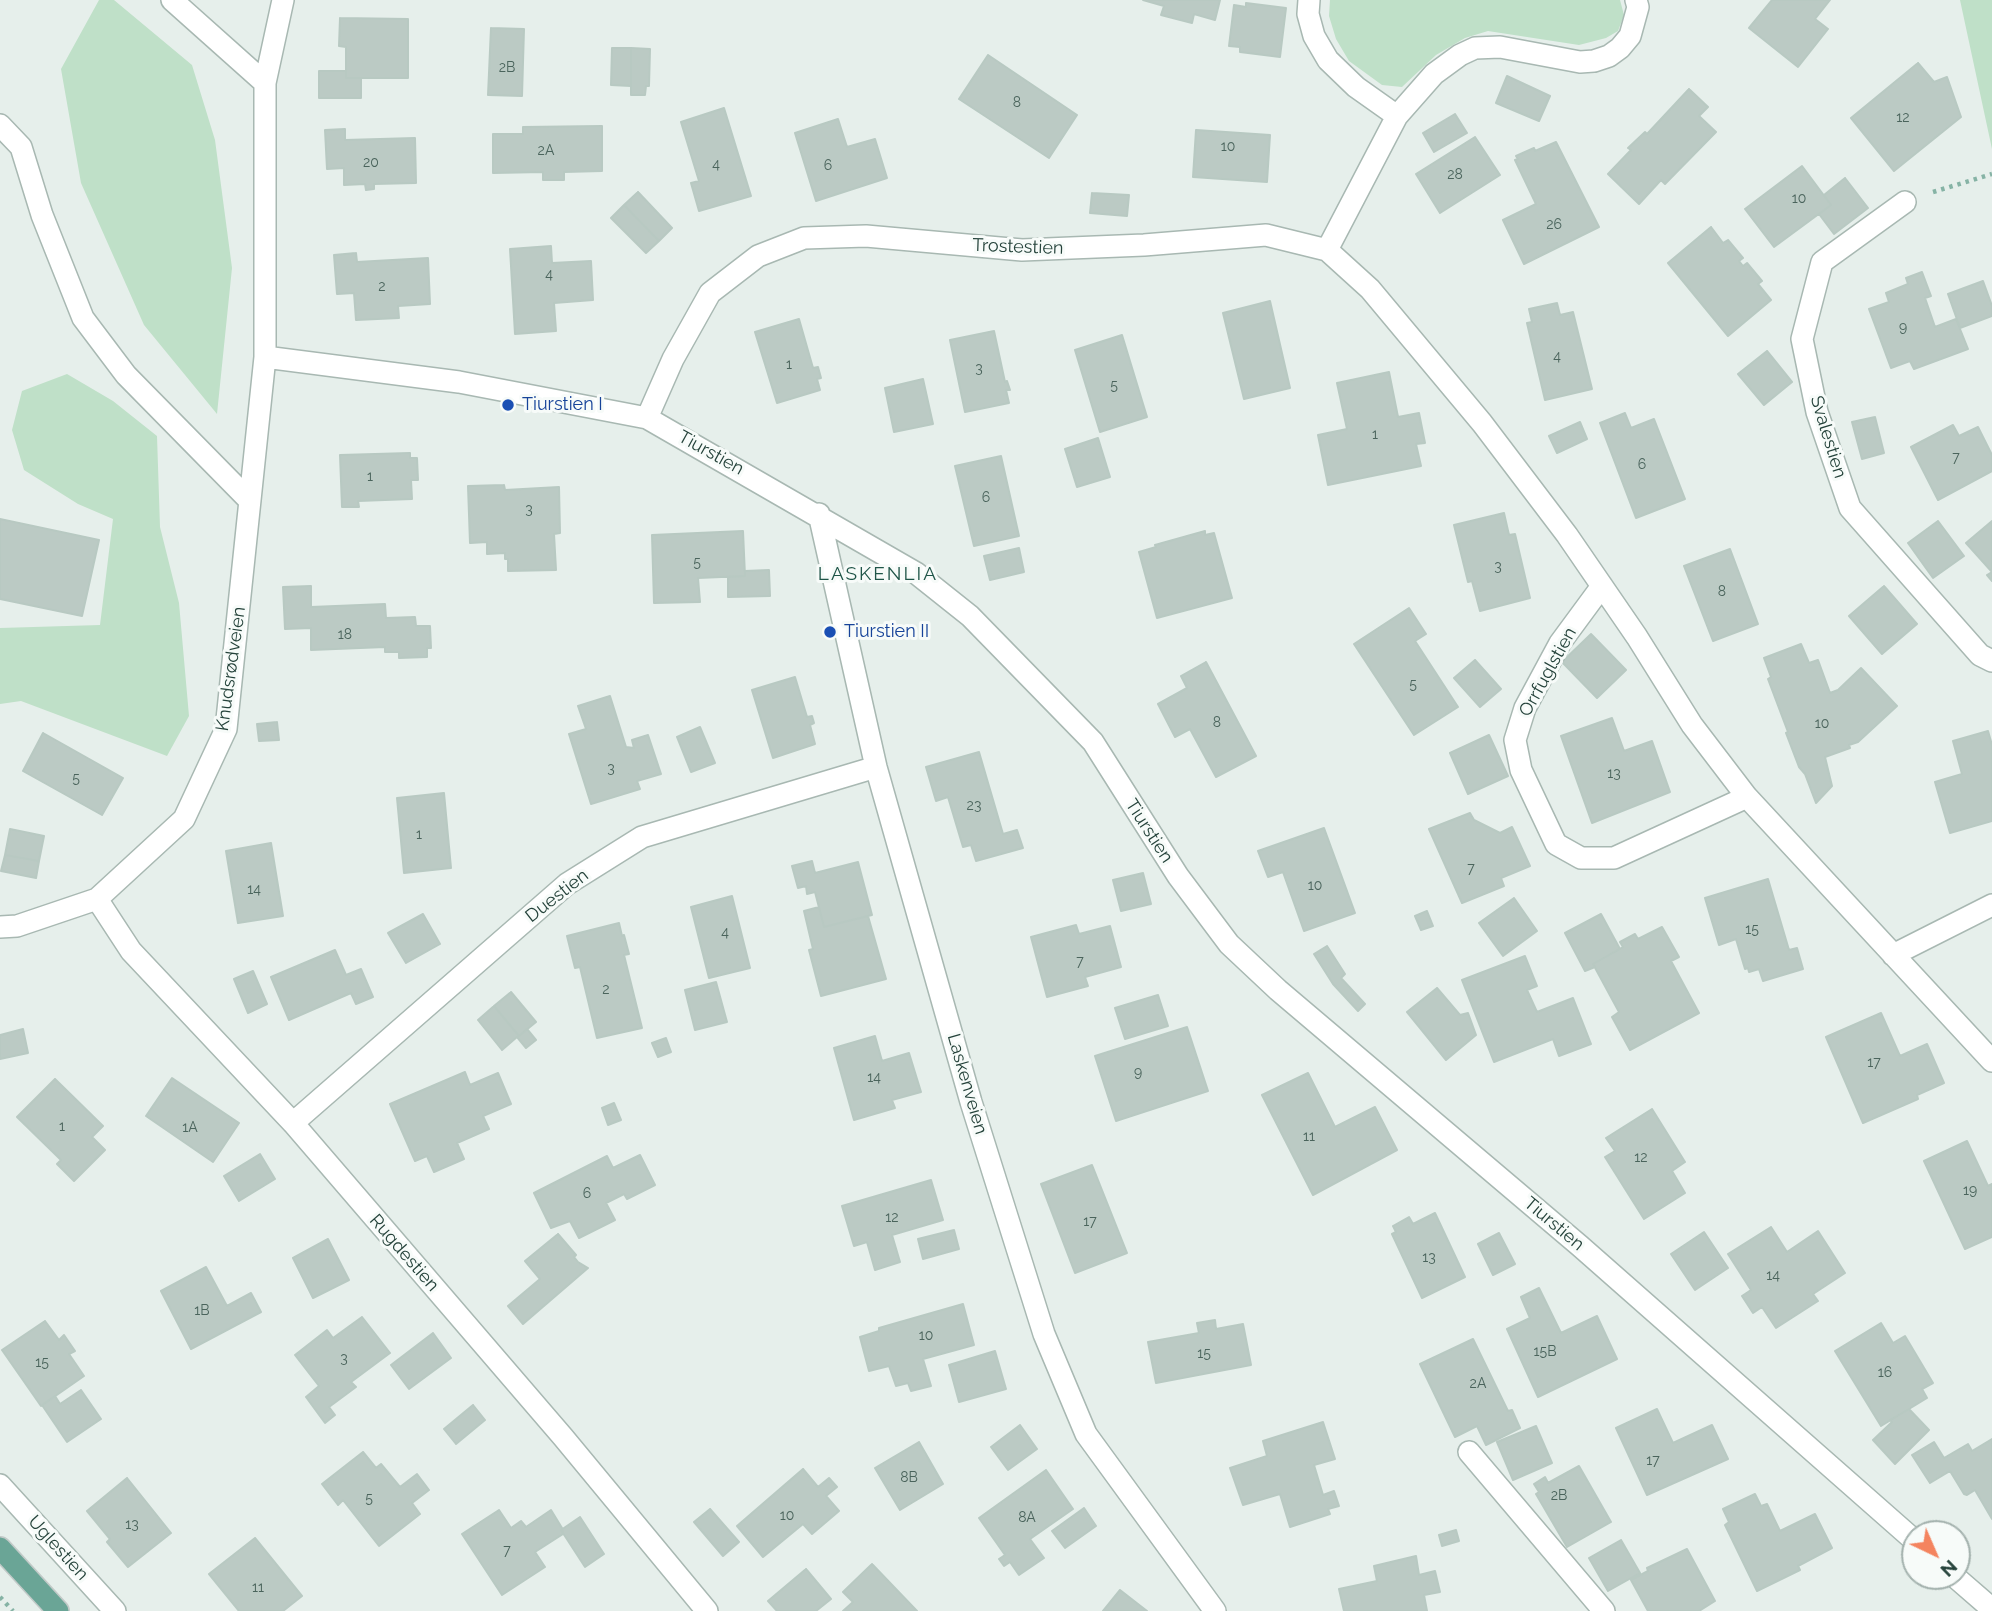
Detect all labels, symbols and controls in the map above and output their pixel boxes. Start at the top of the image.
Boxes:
house number: 2B [499,60,515,76]
house number: 8 [1013,95,1021,111]
house number: 12 [1896,110,1910,126]
house number: 10 [1221,139,1235,155]
house number: 2A [538,143,554,159]
house number: 20 [363,155,379,171]
house number: 4 [712,157,720,173]
house number: 6 [824,158,832,174]
house number: 28 [1447,167,1463,183]
house number: 10 [1792,191,1806,207]
house number: 26 [1546,217,1562,233]
street label: Trostestien [972,235,1064,259]
house number: 4 [545,267,553,283]
house number: 2 [378,279,386,295]
house number: 9 [1899,320,1907,336]
house number: 4 [1553,349,1561,365]
house number: 1 [786,357,792,373]
house number: 3 [975,361,983,377]
house number: 5 [1110,378,1118,394]
street label: Svalestien [1805,393,1851,481]
place label: Tiurstien I [522,394,603,416]
marker: Tiurstien I [500,397,516,413]
street label: Tiurstien [674,426,748,480]
house number: 1 [1372,427,1378,443]
house number: 7 [1952,450,1960,466]
house number: 6 [1638,457,1646,473]
house number: 1 [367,469,373,485]
house number: 6 [982,490,990,506]
house number: 3 [525,502,533,518]
house number: 5 [693,555,701,571]
house number: 3 [1494,559,1502,575]
district label: LASKENLIA [819,563,937,585]
house number: 8 [1718,584,1726,600]
street label: Knudsrødveien [212,605,250,733]
place label: Tiurstien II [844,621,929,643]
marker: Tiurstien II [822,624,838,640]
street label: Orrfuglstien [1515,624,1581,720]
house number: 18 [338,627,352,643]
house number: 5 [1409,677,1417,693]
house number: 8 [1213,715,1221,731]
house number: 10 [1815,716,1829,732]
house number: 3 [607,761,615,777]
house number: 13 [1607,766,1621,782]
house number: 5 [72,771,80,787]
street label: Tiurstien [1120,795,1178,867]
house number: 23 [967,798,981,814]
house number: 1 [416,827,422,843]
house number: 7 [1467,861,1475,877]
street label: Duestien [521,865,593,927]
house number: 10 [1308,878,1322,894]
house number: 14 [247,882,261,898]
house number: 15 [1745,922,1759,938]
house number: 4 [721,925,729,941]
house number: 7 [1076,954,1084,970]
house number: 2 [602,982,610,998]
street label: Laskenveien [942,1031,992,1137]
house number: 17 [1867,1055,1881,1071]
house number: 9 [1134,1065,1142,1081]
house number: 14 [867,1070,881,1086]
house number: 1 [59,1119,65,1135]
house number: 1A [182,1120,198,1136]
house number: 11 [1303,1129,1315,1145]
house number: 12 [1634,1150,1648,1166]
house number: 19 [1963,1183,1977,1199]
house number: 6 [583,1186,591,1202]
street label: Tiurstien [1520,1193,1588,1255]
street label: Rugdestien [365,1210,443,1296]
house number: 12 [885,1210,899,1226]
house number: 17 [1083,1214,1097,1230]
house number: 13 [1422,1250,1436,1266]
house number: 14 [1766,1268,1780,1284]
house number: 1B [194,1303,210,1319]
house number: 10 [919,1328,933,1344]
house number: 15B [1534,1344,1556,1360]
house number: 15 [1197,1346,1211,1362]
house number: 3 [340,1351,348,1367]
house number: 15 [35,1355,49,1371]
house number: 16 [1878,1365,1892,1381]
house number: 2A [1470,1376,1486,1392]
house number: 17 [1646,1453,1660,1469]
house number: 8B [900,1470,918,1486]
house number: 2B [1551,1488,1567,1504]
house number: 5 [365,1491,373,1507]
house number: 10 [780,1508,794,1524]
house number: 8A [1018,1510,1036,1526]
street label: Uglestien [23,1511,93,1585]
house number: 13 [125,1517,139,1533]
north arrow [1901,1520,1971,1590]
house number: 7 [503,1543,511,1559]
text: N [1936,1556,1962,1582]
house number: 11 [252,1580,264,1596]

